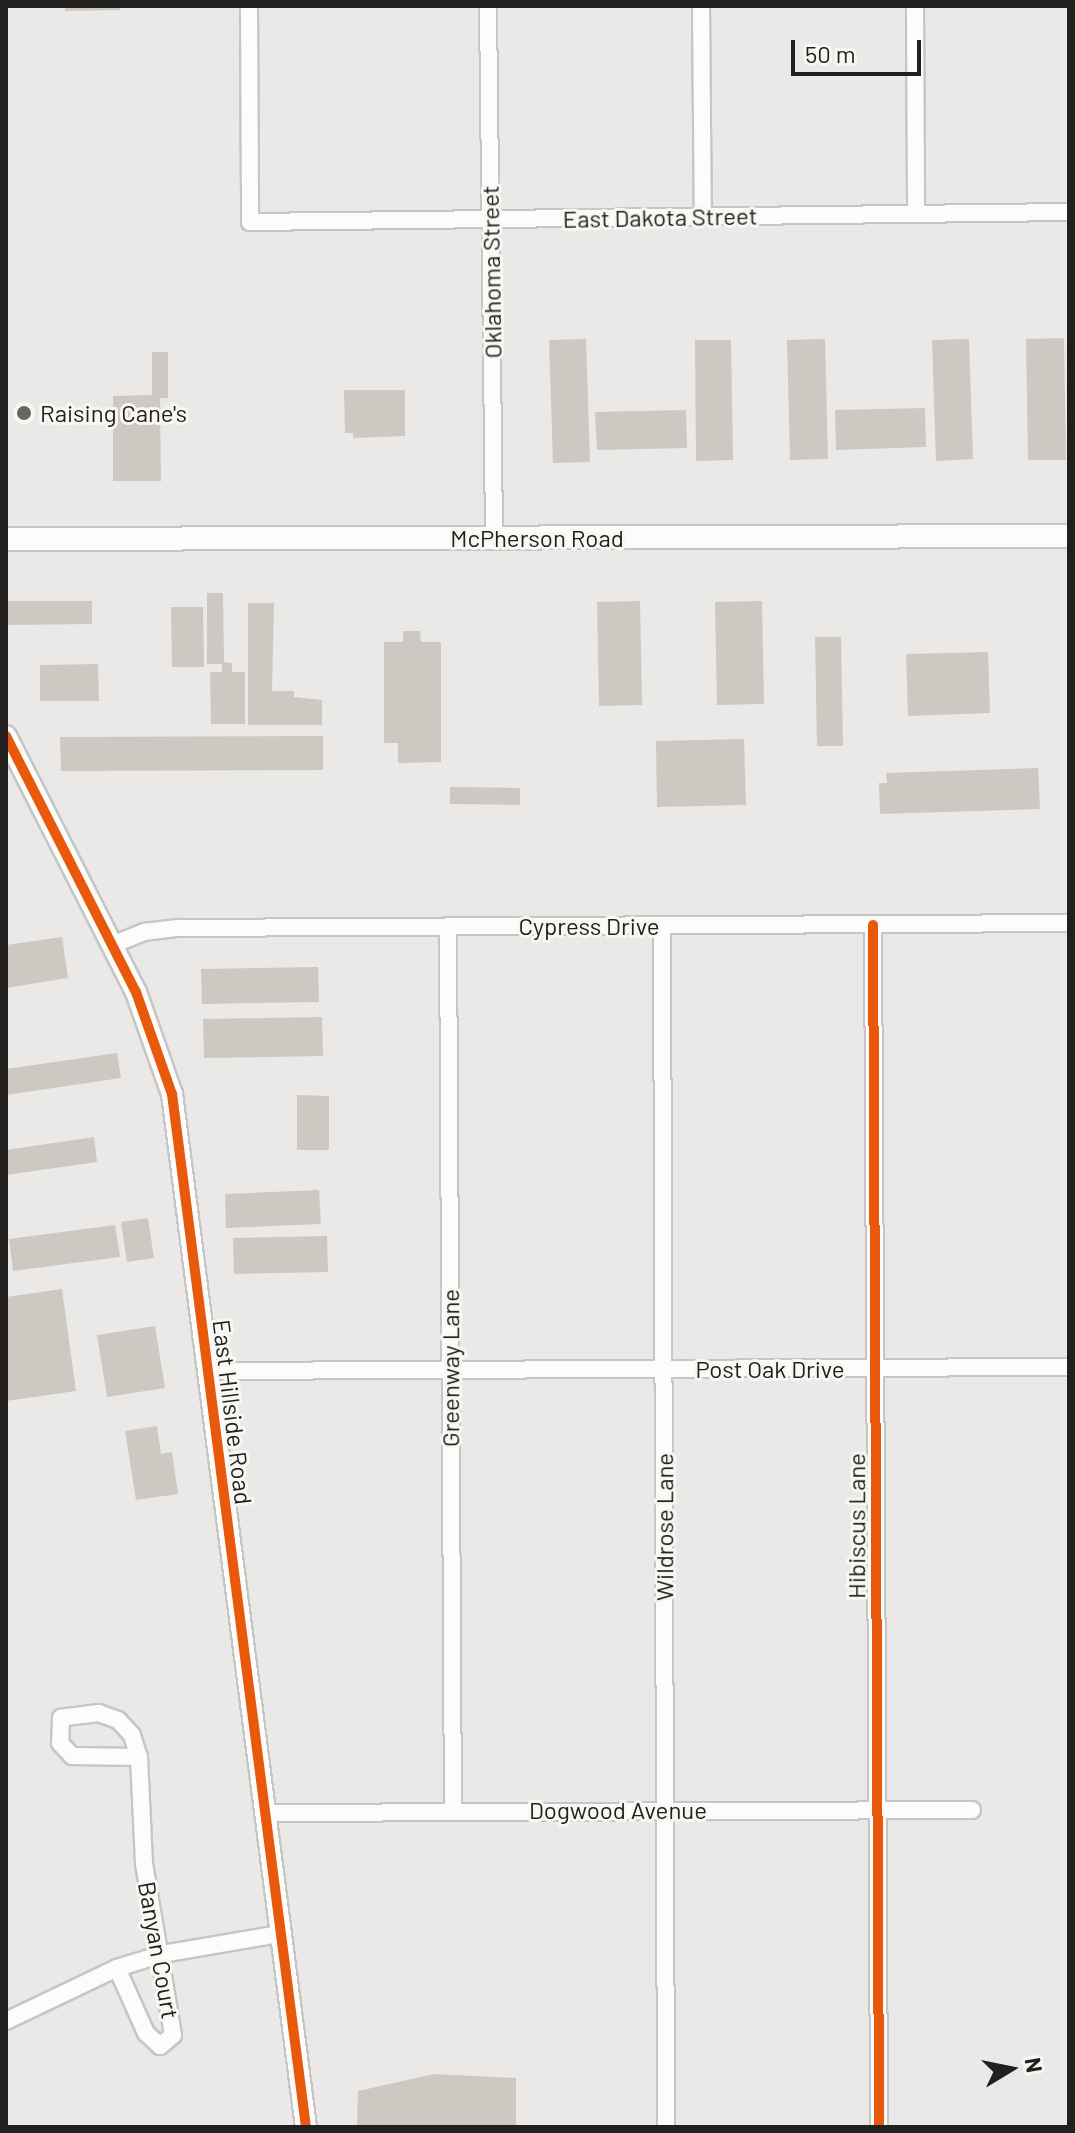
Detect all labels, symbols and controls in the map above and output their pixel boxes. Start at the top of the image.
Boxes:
scale bar [795,24,925,74]
text: 50 m [805,39,856,68]
street label: Oklahoma Street [475,185,507,359]
street label: East Dakota Street [562,201,758,233]
place label: Raising Cane's [40,399,187,427]
marker: Raising Cane's [15,404,33,422]
street label: McPherson Road [450,524,624,552]
street label: Cypress Drive [518,912,660,940]
street label: Greenway Lane [436,1289,464,1447]
street label: East Hillside Road [207,1318,259,1506]
street label: Post Oak Drive [695,1355,845,1383]
street label: Wildrose Lane [650,1453,678,1601]
street label: Hibiscus Lane [842,1453,870,1599]
street label: Dogwood Avenue [529,1796,707,1824]
street label: Banyan Court [133,1879,185,2021]
north arrow [971,2029,1051,2109]
text: N [1021,2055,1049,2074]

